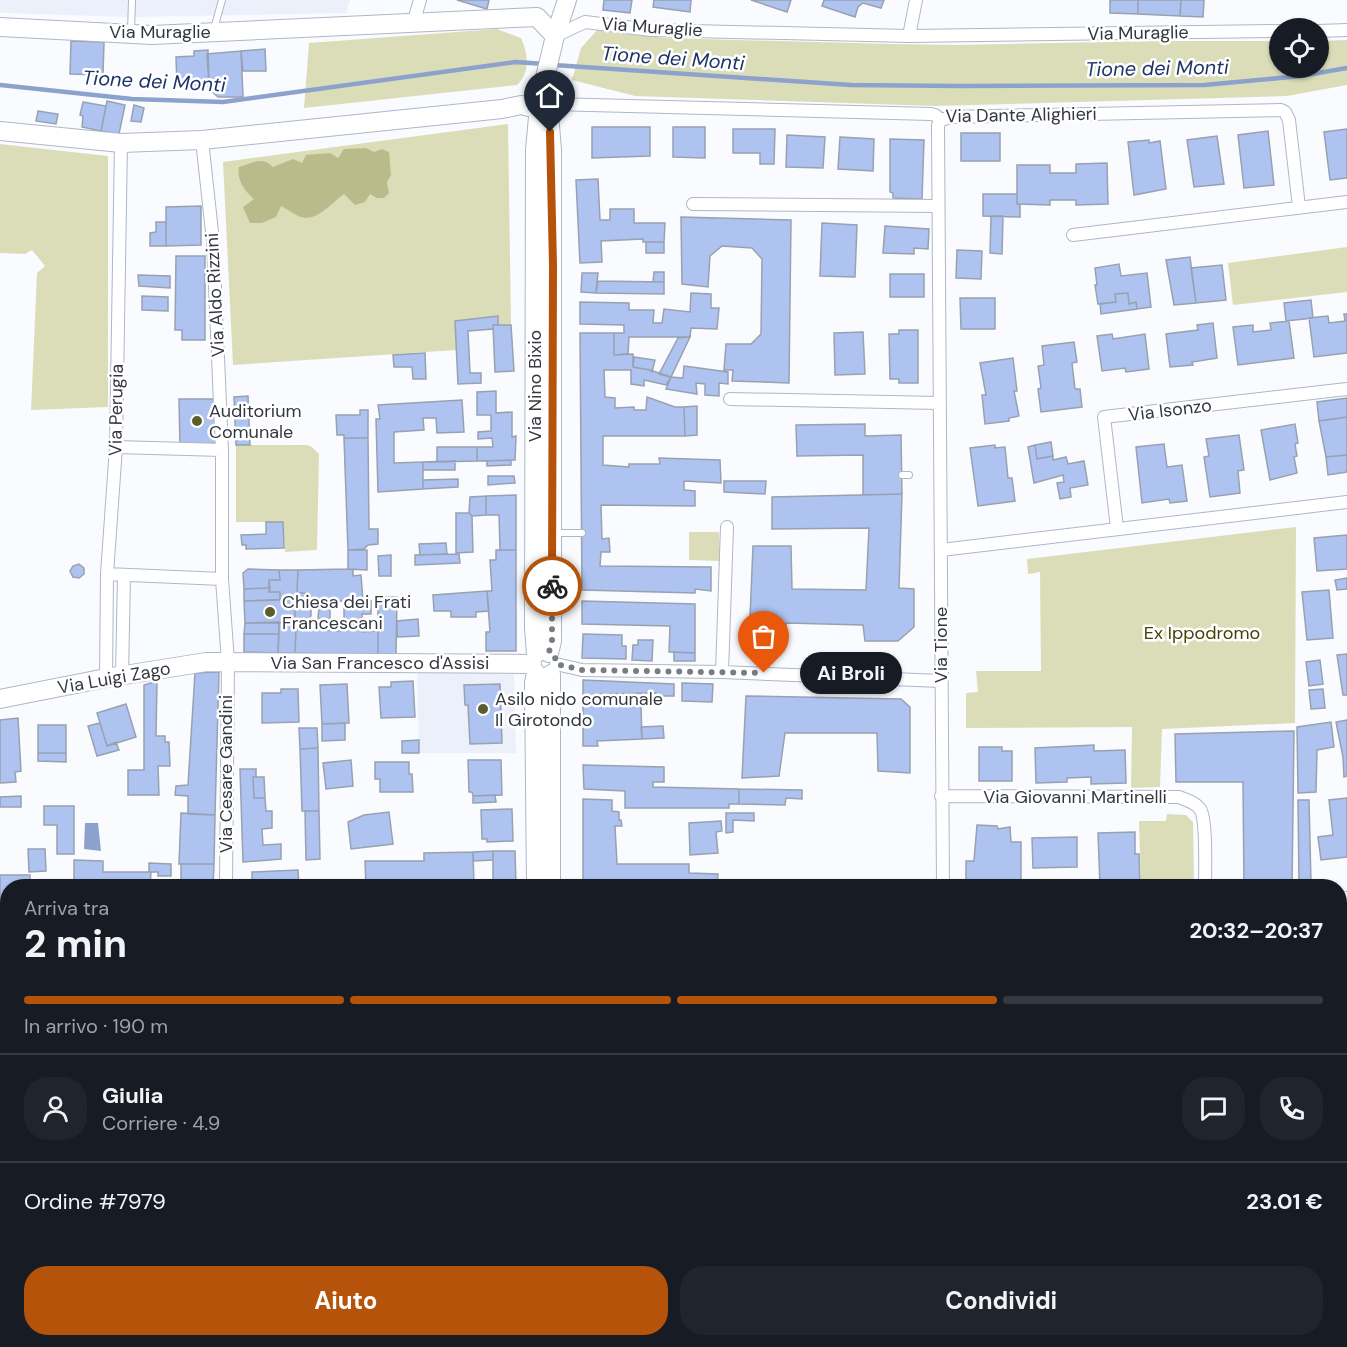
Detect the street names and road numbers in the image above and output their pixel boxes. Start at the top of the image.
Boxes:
street label: Via Muraglie [601,11,703,43]
street label: Via Muraglie [109,20,211,44]
street label: Via Muraglie [1087,20,1189,46]
street label: Via Dante Alighieri [945,102,1097,128]
street label: Via Aldo Rizzini [200,232,230,358]
street label: Via Nino Bixio [523,330,547,442]
street label: Via Perugia [103,364,129,456]
street label: Via Isonzo [1127,393,1213,427]
street label: Via Tione [929,607,953,683]
street label: Via San Francesco d'Assisi [271,651,489,675]
street label: Via Luigi Zago [56,656,172,700]
street label: Via Cesare Gandini [214,695,238,853]
street label: Via Giovanni Martinelli [983,785,1167,809]

